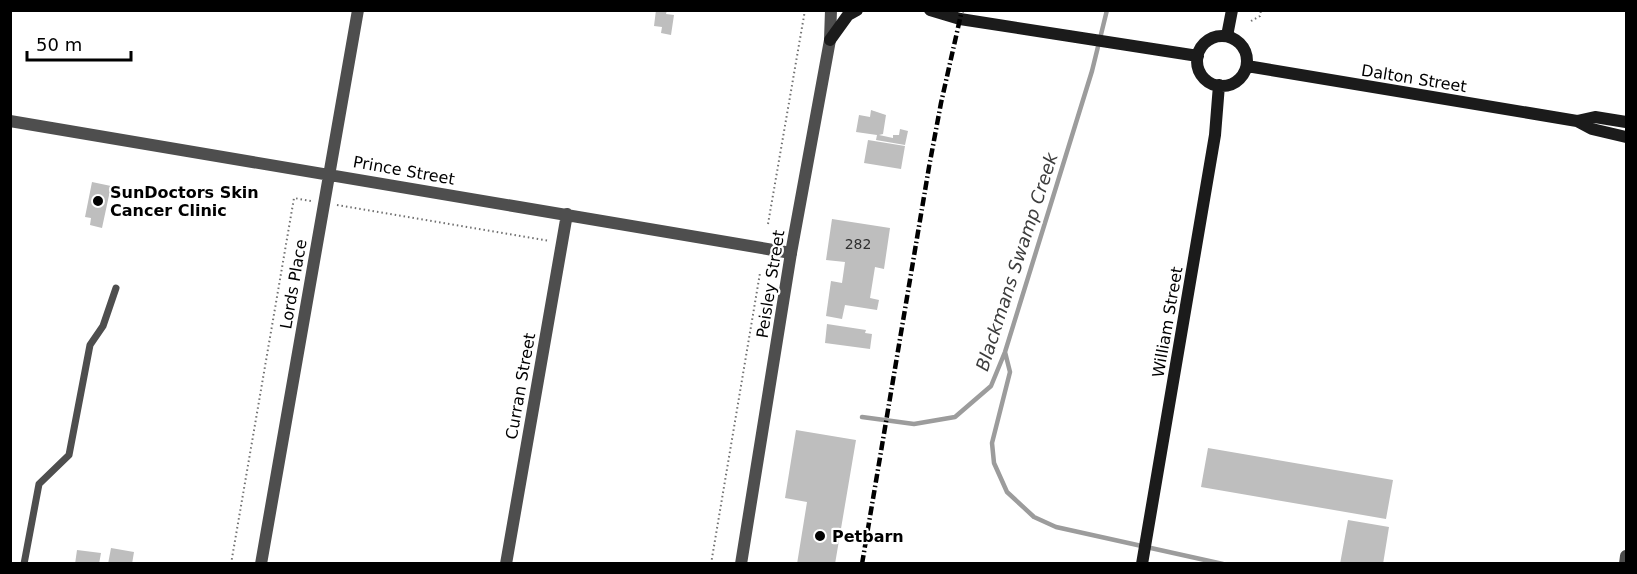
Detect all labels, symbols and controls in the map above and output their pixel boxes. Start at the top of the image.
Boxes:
scale bar [27,24,130,62]
text: 50 m [36,34,82,55]
street label: Dalton Street [1360,61,1468,96]
water label: Blackmans Swamp Creek [971,149,1062,374]
street label: Prince Street [352,152,456,189]
place label: SunDoctors Skin Cancer Clinic [110,183,259,220]
marker: SunDoctors Skin Cancer Clinic [91,194,105,208]
street label: Peisley Street [753,229,788,339]
house number: 282 [845,236,871,252]
street label: Lords Place [276,238,311,330]
street label: William Street [1148,265,1187,379]
street label: Curran Street [502,331,539,441]
place label: Petbarn [832,527,904,546]
marker: Petbarn [813,529,827,543]

